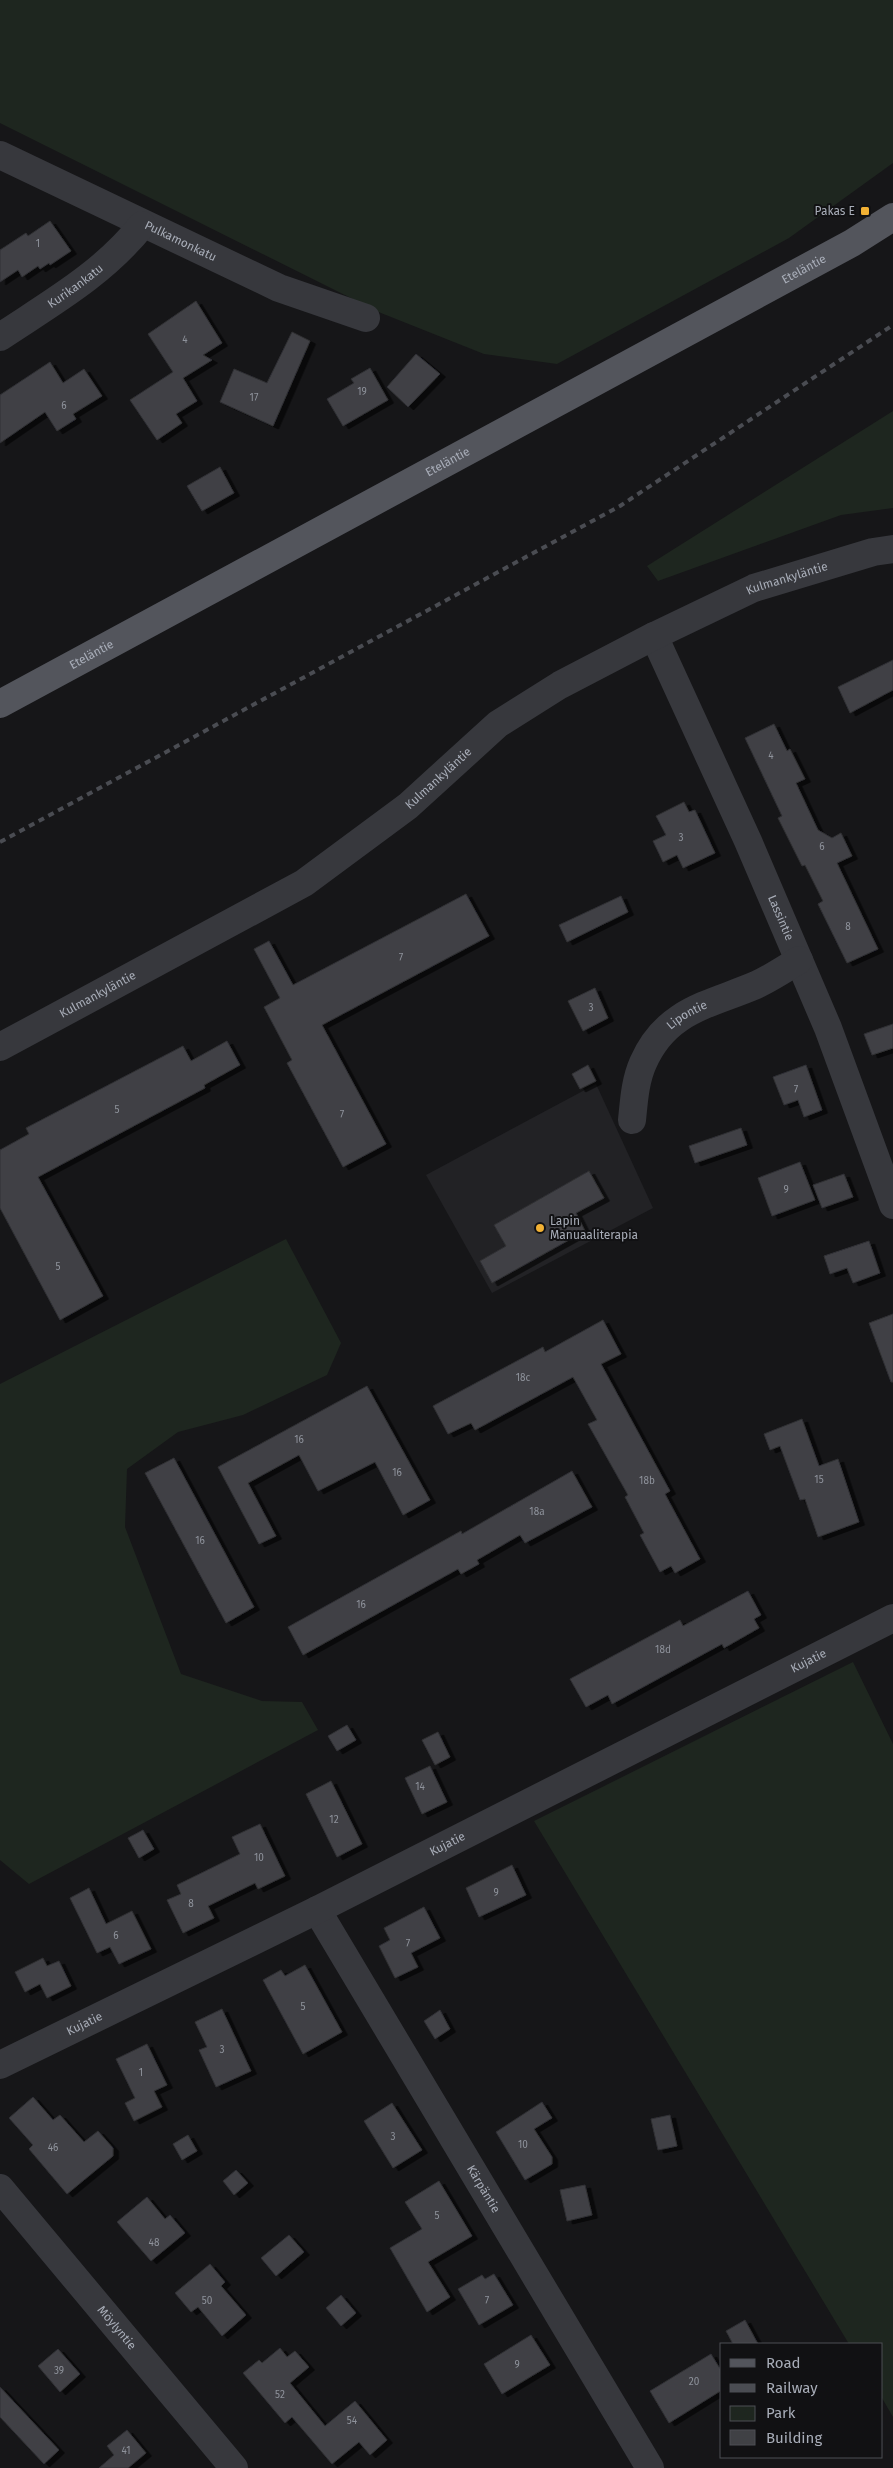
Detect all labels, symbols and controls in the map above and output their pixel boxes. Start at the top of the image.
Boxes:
place label: Pakas E [815,204,855,218]
marker: Pakas E [859,205,871,217]
street label: Pulkamonkatu [142,218,219,264]
house number: 1 [36,238,40,250]
street label: Eteläntie [779,251,828,287]
street label: Kurikankatu [45,261,106,311]
house number: 4 [182,334,188,346]
house number: 19 [357,386,367,398]
house number: 17 [250,392,259,404]
house number: 6 [61,400,67,412]
street label: Eteläntie [423,444,472,479]
street label: Kulmankyläntie [744,559,829,598]
street label: Eteläntie [67,637,116,672]
street label: Kulmankyläntie [402,745,474,812]
house number: 4 [768,750,774,762]
house number: 3 [679,832,684,844]
house number: 6 [819,841,825,853]
street label: Lassintie [765,893,797,943]
house number: 8 [845,921,851,933]
house number: 7 [399,952,404,964]
street label: Kulmankyläntie [57,968,138,1021]
street label: Lipontie [664,998,709,1032]
house number: 3 [589,1002,594,1014]
house number: 7 [794,1084,799,1096]
house number: 5 [114,1104,120,1116]
house number: 7 [340,1109,345,1121]
house number: 9 [783,1184,789,1196]
place label: Lapin Manuaaliterapia [550,1214,638,1242]
marker: Lapin Manuaaliterapia [534,1222,546,1234]
house number: 5 [55,1261,61,1273]
house number: 18c [516,1372,531,1384]
house number: 16 [294,1434,304,1446]
house number: 16 [392,1467,402,1479]
house number: 15 [814,1474,824,1486]
house number: 18b [639,1475,655,1487]
house number: 18a [529,1506,545,1518]
house number: 16 [195,1535,205,1547]
house number: 16 [356,1599,366,1611]
house number: 18d [655,1644,671,1656]
street label: Kujatie [788,1646,829,1676]
house number: 14 [415,1781,426,1793]
house number: 12 [329,1814,339,1826]
street label: Kujatie [427,1829,468,1859]
house number: 10 [254,1852,264,1864]
house number: 9 [493,1887,499,1899]
house number: 8 [188,1898,194,1910]
house number: 6 [113,1930,119,1942]
house number: 7 [406,1938,411,1950]
house number: 5 [300,2001,306,2013]
street label: Kujatie [64,2009,105,2038]
house number: 3 [220,2044,225,2056]
house number: 1 [139,2067,143,2079]
house number: 3 [391,2131,396,2143]
house number: 10 [518,2139,528,2151]
house number: 46 [48,2142,58,2154]
street label: Kärpäntie [464,2163,503,2215]
house number: 5 [434,2210,440,2222]
house number: 48 [149,2237,160,2249]
house number: 50 [202,2295,213,2307]
house number: 7 [485,2295,490,2307]
street label: Möylyntie [94,2303,139,2352]
legend [720,2343,883,2458]
text: Road [766,2354,801,2372]
house number: 9 [514,2359,520,2371]
house number: 39 [54,2365,64,2377]
house number: 20 [689,2376,700,2388]
text: Railway [766,2379,818,2397]
house number: 52 [275,2389,285,2401]
text: Park [766,2404,796,2422]
house number: 54 [347,2415,358,2427]
text: Building [766,2429,822,2447]
house number: 41 [121,2445,131,2457]

